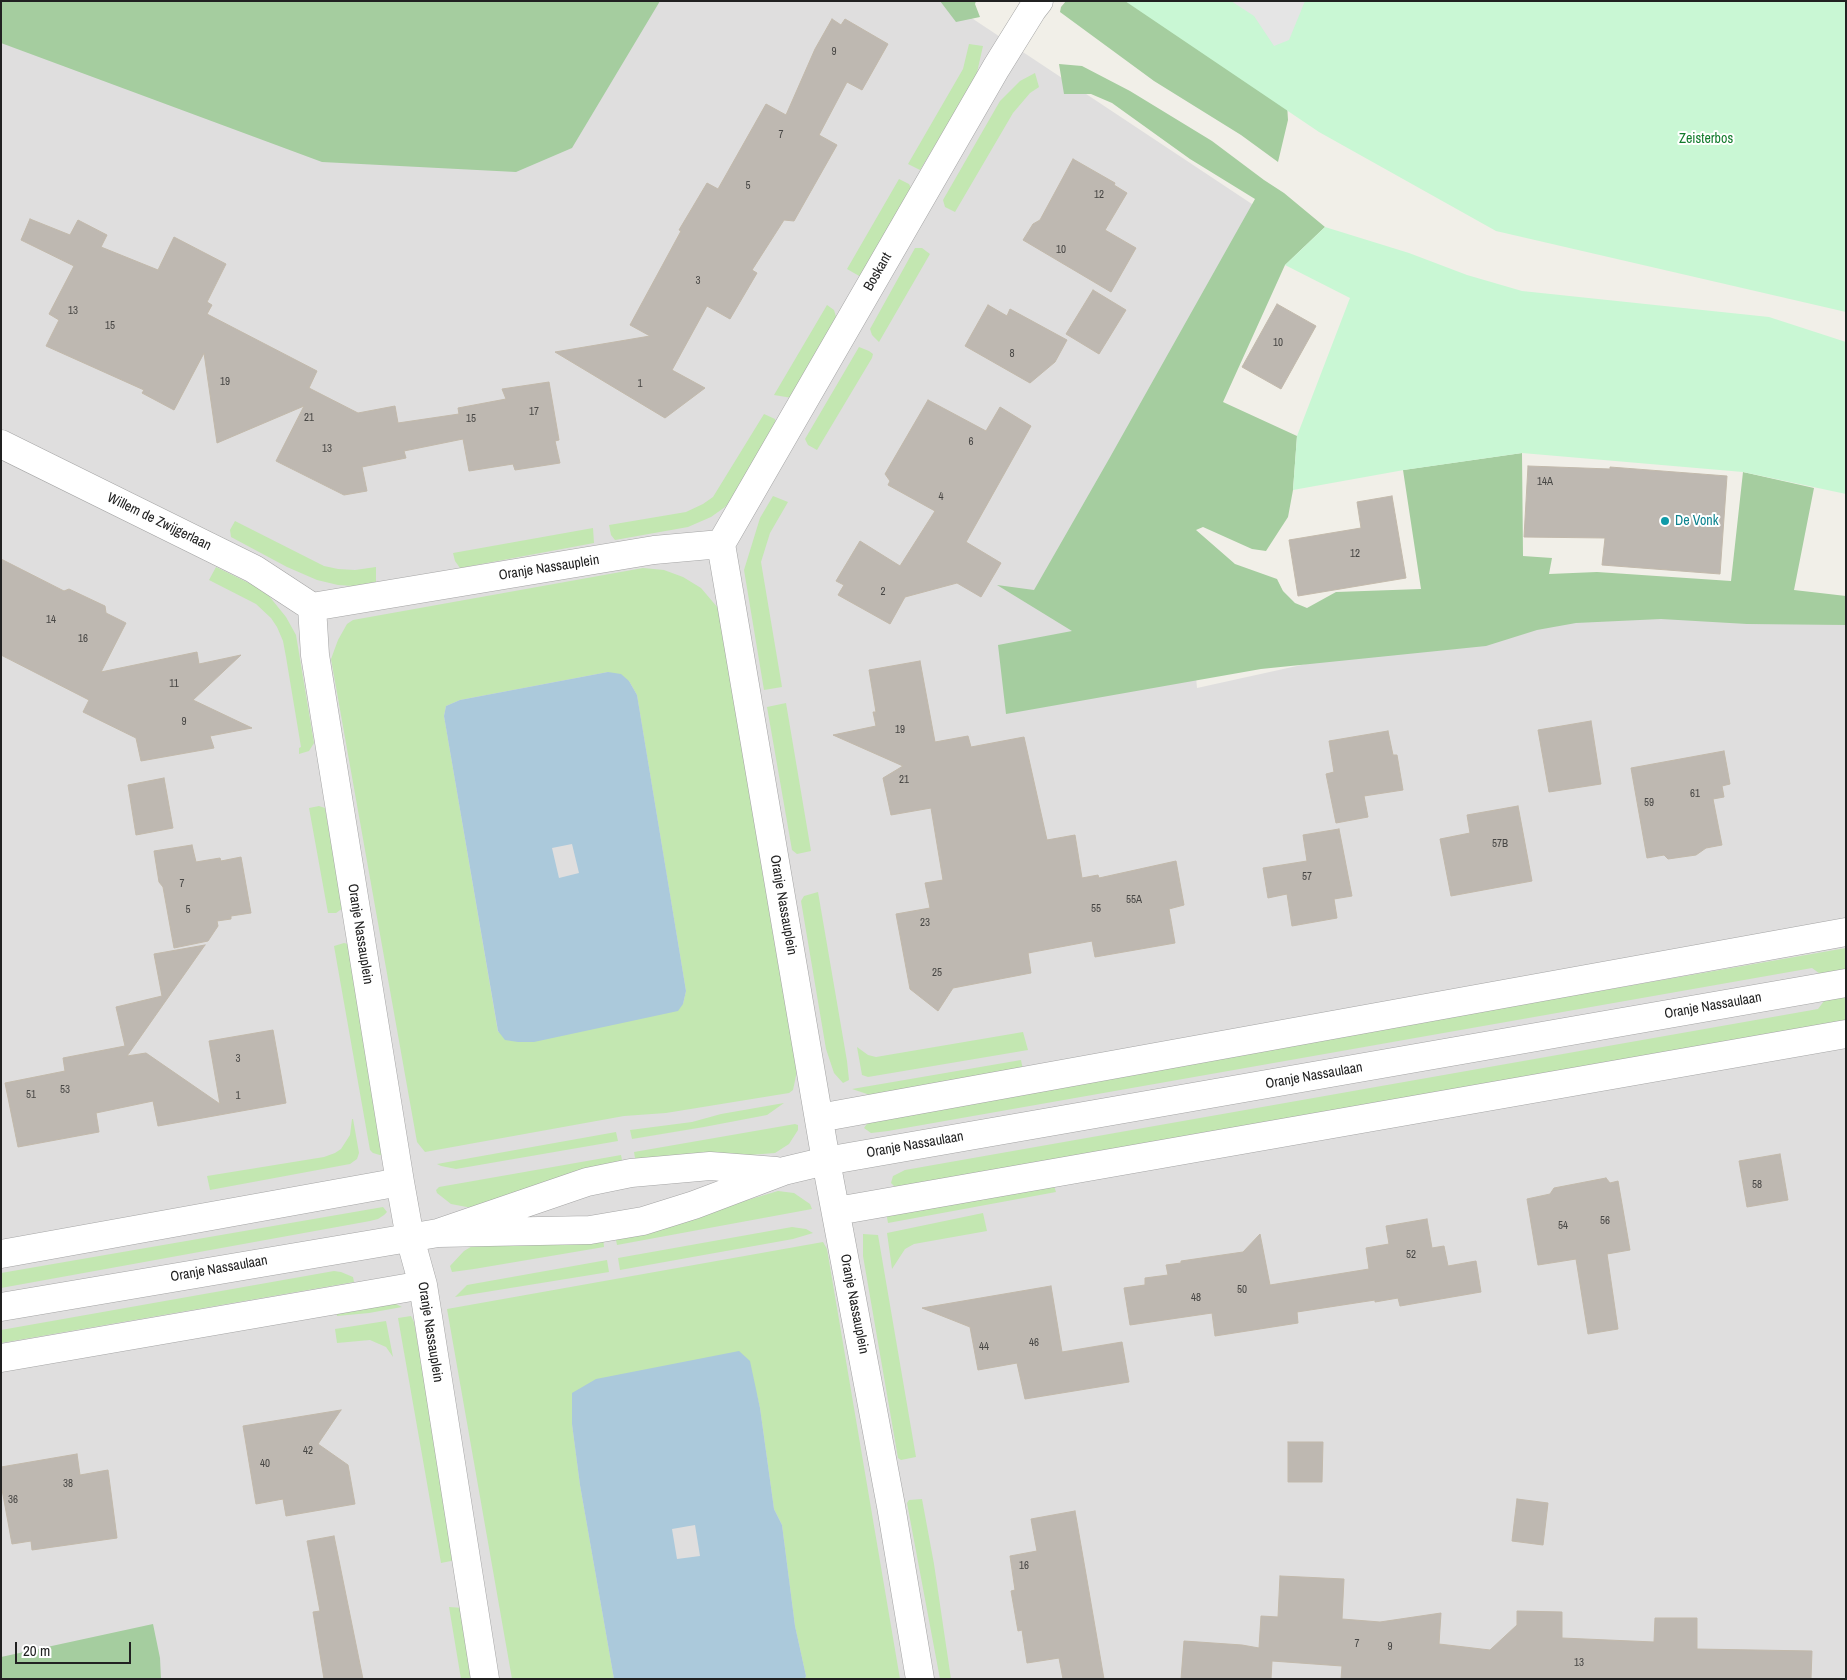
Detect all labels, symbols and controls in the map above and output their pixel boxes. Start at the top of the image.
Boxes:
house number: 9 [831,45,837,59]
house number: 7 [778,128,784,142]
park label: Zeisterbos [1679,131,1733,147]
house number: 5 [745,179,751,193]
house number: 12 [1094,188,1104,202]
house number: 10 [1056,243,1066,257]
street label: Boskant [860,250,896,294]
house number: 3 [695,274,701,288]
house number: 13 [68,304,78,318]
house number: 15 [105,319,115,333]
house number: 10 [1273,336,1283,350]
house number: 8 [1009,347,1015,361]
house number: 19 [220,375,230,389]
house number: 1 [637,377,643,391]
house number: 17 [529,405,539,419]
house number: 21 [304,411,314,425]
house number: 15 [466,412,476,426]
house number: 6 [968,435,974,449]
house number: 13 [322,442,332,456]
house number: 14A [1537,475,1553,489]
street label: Willem de Zwijgerlaan [104,490,214,554]
house number: 4 [938,490,944,504]
place label: De Vonk [1675,513,1718,529]
marker: De Vonk [1659,515,1671,527]
house number: 12 [1350,547,1360,561]
street label: Oranje Nassauplein [498,552,600,584]
house number: 2 [880,585,886,599]
house number: 14 [46,613,56,627]
house number: 16 [78,632,88,646]
house number: 11 [169,677,179,691]
house number: 9 [181,715,187,729]
house number: 19 [895,723,905,737]
house number: 21 [899,773,909,787]
house number: 61 [1690,787,1700,801]
house number: 59 [1644,796,1654,810]
house number: 57B [1492,837,1508,851]
street label: Oranje Nassauplein [766,854,800,956]
house number: 57 [1302,870,1312,884]
house number: 7 [179,877,185,891]
street label: Oranje Nassauplein [344,883,376,985]
house number: 55A [1126,893,1142,907]
house number: 55 [1091,902,1101,916]
house number: 5 [185,903,191,917]
house number: 23 [920,916,930,930]
house number: 25 [932,966,942,980]
street label: Oranje Nassaulaan [1663,989,1763,1023]
house number: 3 [235,1052,241,1066]
street label: Oranje Nassaulaan [1264,1059,1364,1093]
house number: 53 [60,1083,70,1097]
house number: 51 [26,1088,36,1102]
house number: 1 [235,1089,241,1103]
street label: Oranje Nassaulaan [865,1128,965,1162]
house number: 58 [1752,1178,1762,1192]
house number: 56 [1600,1214,1610,1228]
house number: 54 [1558,1219,1568,1233]
house number: 52 [1406,1248,1416,1262]
street label: Oranje Nassaulaan [169,1252,269,1286]
street label: Oranje Nassauplein [836,1253,872,1355]
street label: Oranje Nassauplein [414,1281,446,1383]
house number: 50 [1237,1283,1247,1297]
house number: 48 [1191,1291,1201,1305]
house number: 46 [1029,1336,1039,1350]
house number: 44 [979,1340,989,1354]
house number: 42 [303,1444,313,1458]
house number: 40 [260,1457,270,1471]
house number: 38 [63,1477,73,1491]
house number: 36 [8,1493,18,1507]
house number: 16 [1019,1559,1029,1573]
scale bar [18,1632,134,1664]
house number: 7 [1354,1637,1360,1651]
text: 20 m [23,1640,50,1661]
house number: 9 [1387,1640,1393,1654]
house number: 13 [1574,1656,1584,1670]

